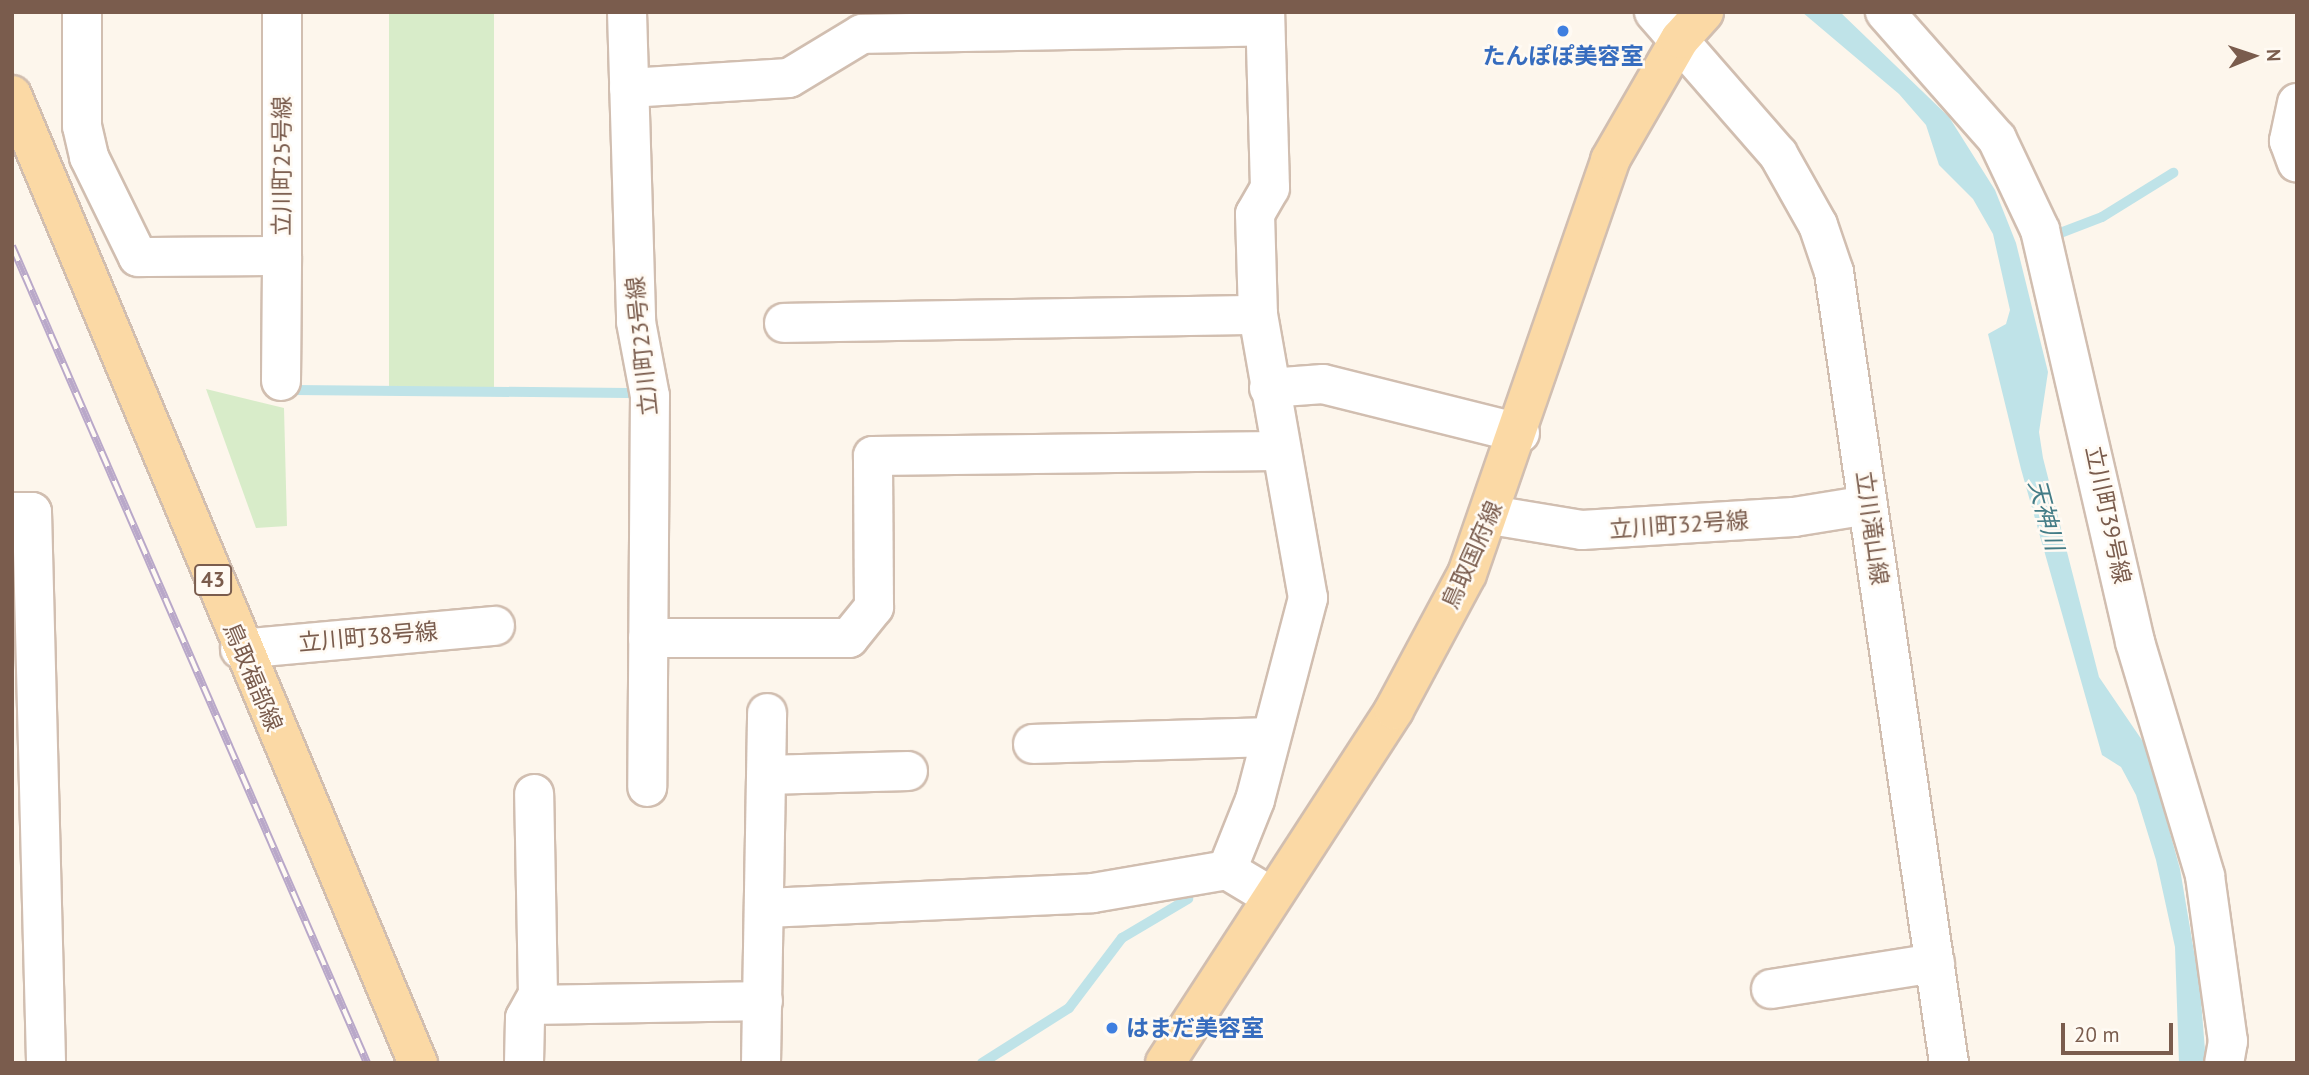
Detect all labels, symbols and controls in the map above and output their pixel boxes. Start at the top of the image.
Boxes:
north arrow [2218,21,2288,91]
marker: たんぽぽ美容室 [1555,23,1571,39]
place label: たんぽぽ美容室 [1483,42,1643,70]
text: N [2262,49,2286,62]
street label: 立川町25号線 [268,96,296,236]
street label: 立川町23号線 [621,275,663,417]
street label: 立川町39号線 [2080,444,2136,586]
street label: 立川滝山線 [1850,469,1894,587]
water label: 天神川 [2023,476,2069,554]
street label: 鳥取国府線 [1436,497,1508,613]
street label: 立川町32号線 [1608,506,1750,544]
road number: 43 [194,562,232,598]
street label: 立川町38号線 [297,617,439,657]
street label: 鳥取福部線 [218,619,288,735]
scale bar [2064,1009,2176,1052]
place label: はまだ美容室 [1126,1014,1264,1042]
marker: はまだ美容室 [1104,1020,1120,1036]
text: 20 m [2074,1021,2120,1048]

